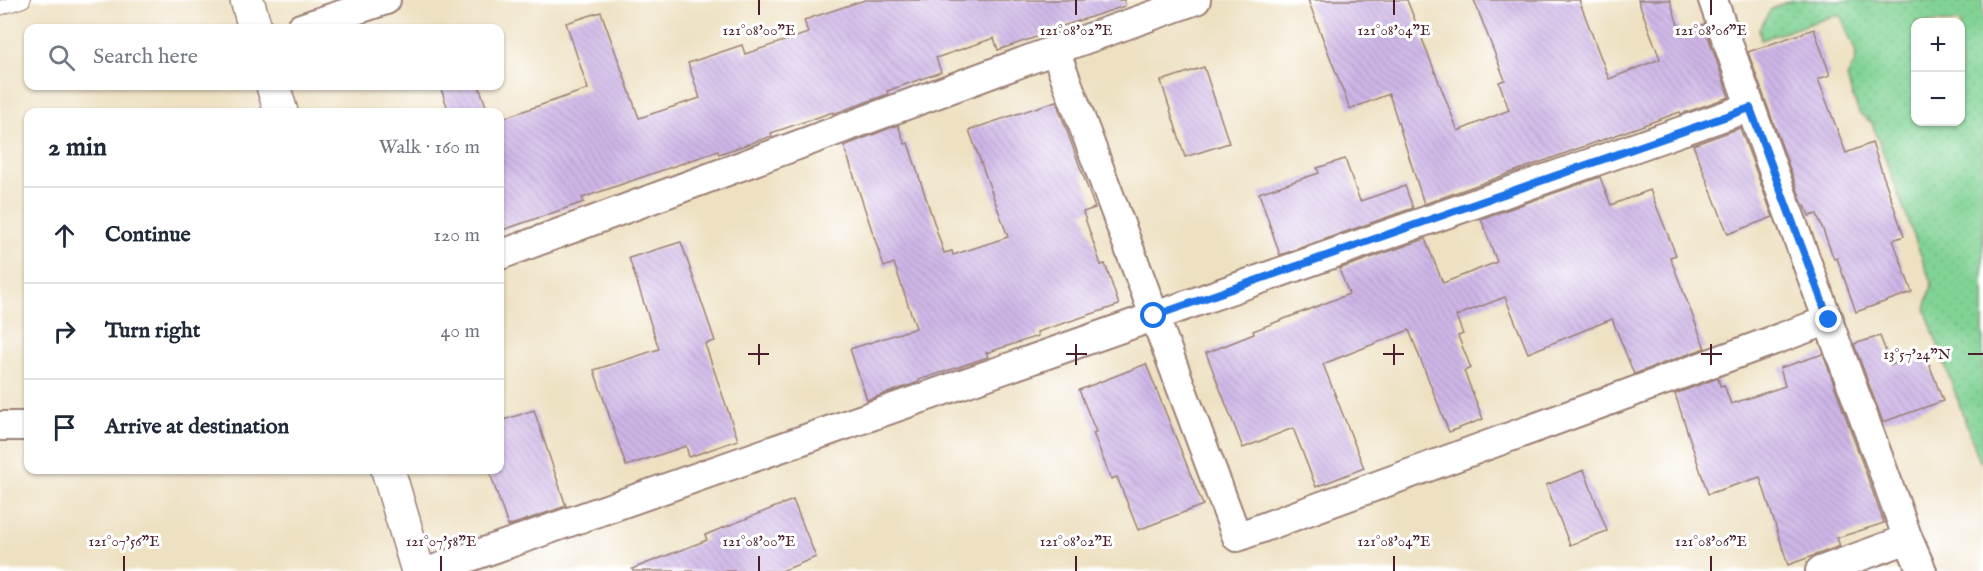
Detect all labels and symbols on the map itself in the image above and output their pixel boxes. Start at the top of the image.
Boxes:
text: 121°08'00"E [723,21,795,40]
text: 121°08'02"E [1040,21,1112,40]
text: 121°08'04"E [1358,21,1430,40]
text: 121°08'06"E [1675,21,1747,40]
route start [1140,302,1166,328]
route end [1815,306,1841,332]
text: 13°57'24"N [1883,345,1951,364]
text: 121°07'56"E [88,532,160,551]
text: 121°07'58"E [406,532,476,551]
text: 121°08'00"E [723,532,795,551]
text: 121°08'02"E [1040,532,1112,551]
text: 121°08'04"E [1358,532,1430,551]
text: 121°08'06"E [1675,532,1747,551]

